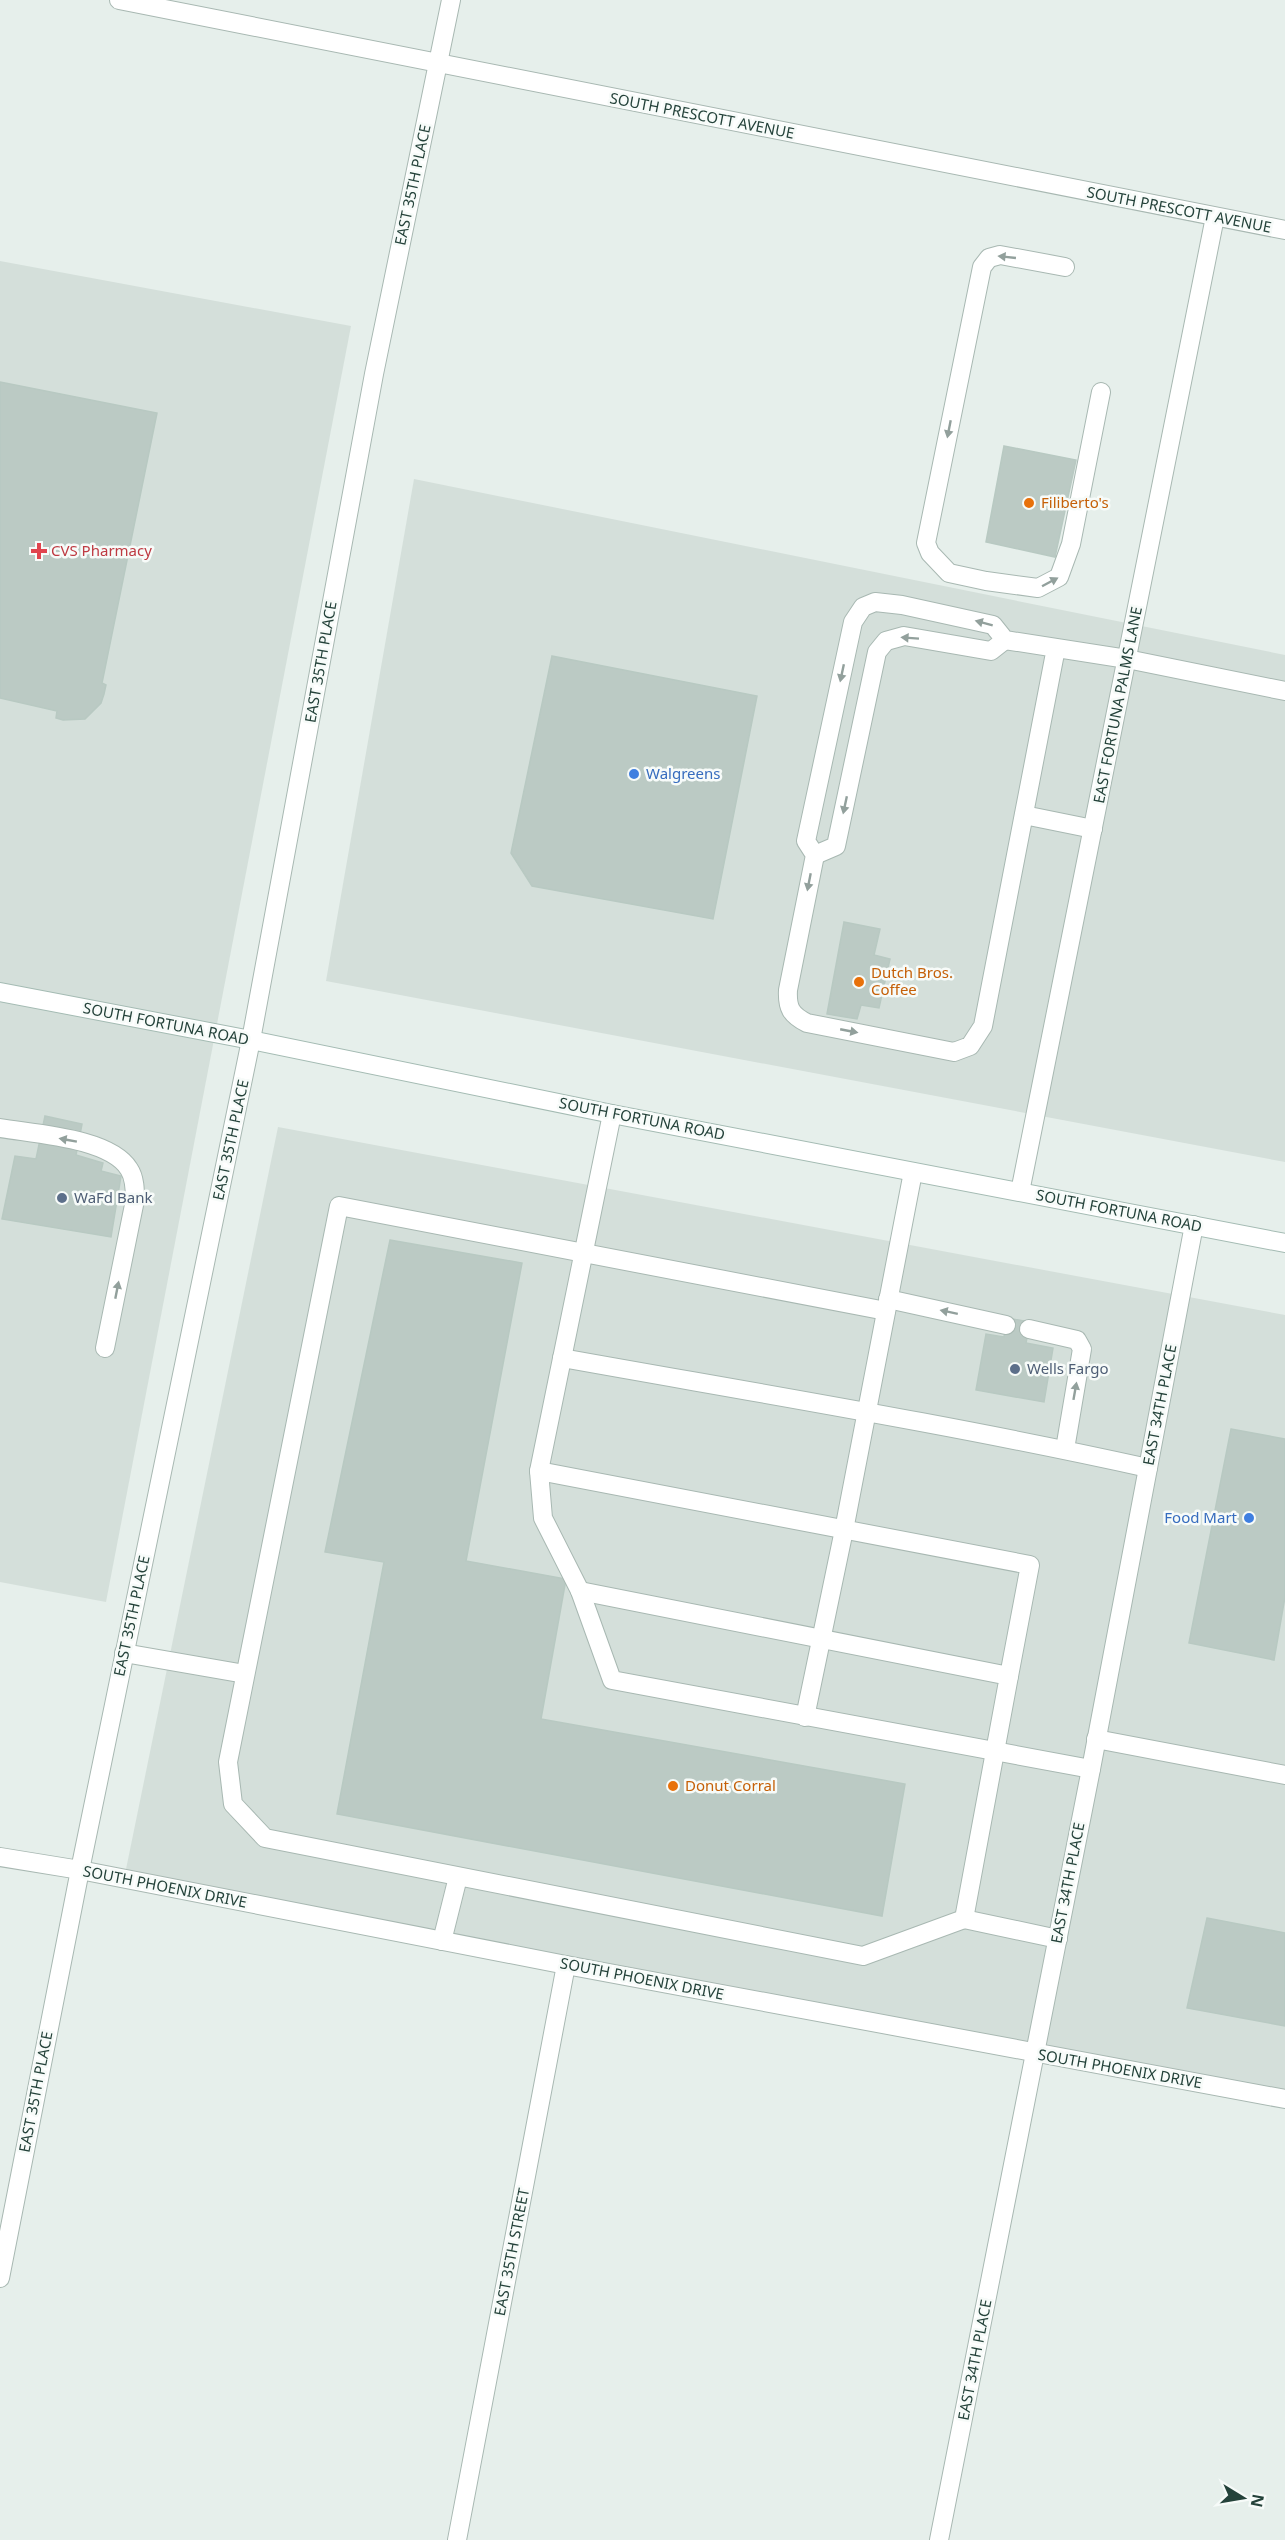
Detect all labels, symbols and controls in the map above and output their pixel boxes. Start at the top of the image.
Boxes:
street label: SOUTH PRESCOTT AVENUE [608,87,796,143]
street label: EAST 35TH PLACE [389,123,435,247]
street label: SOUTH PRESCOTT AVENUE [1085,181,1273,237]
one-way arrow [997,252,1016,262]
one-way arrow [944,420,953,439]
place label: Filiberto's [1041,492,1109,512]
marker: Filiberto's [1022,496,1036,510]
place label: CVS Pharmacy [51,540,152,560]
marker: CVS Pharmacy [32,544,46,558]
one-way arrow [1041,577,1058,587]
street label: EAST 35TH PLACE [299,600,341,724]
street label: EAST FORTUNA PALMS LANE [1088,605,1146,805]
one-way arrow [975,618,993,628]
one-way arrow [900,633,919,642]
one-way arrow [836,664,846,682]
place label: Walgreens [646,763,720,783]
marker: Walgreens [627,767,641,781]
one-way arrow [840,795,849,814]
one-way arrow [804,873,813,892]
place label: Dutch Bros. Coffee [871,962,953,999]
marker: Dutch Bros. Coffee [852,975,866,989]
street label: SOUTH FORTUNA ROAD [82,997,251,1049]
one-way arrow [840,1027,859,1036]
street label: EAST 35TH PLACE [207,1078,253,1202]
street label: SOUTH FORTUNA ROAD [558,1092,727,1144]
one-way arrow [58,1135,77,1144]
street label: SOUTH FORTUNA ROAD [1035,1184,1204,1236]
place label: WaFd Bank [74,1187,152,1207]
marker: WaFd Bank [55,1191,69,1205]
one-way arrow [113,1281,122,1300]
one-way arrow [940,1307,958,1317]
street label: EAST 34TH PLACE [1137,1343,1181,1467]
place label: Wells Fargo [1027,1358,1108,1378]
marker: Wells Fargo [1008,1362,1022,1376]
one-way arrow [1070,1382,1079,1401]
place label: Food Mart [1164,1507,1238,1527]
marker: Food Mart [1242,1511,1256,1525]
street label: EAST 35TH PLACE [108,1554,154,1678]
place label: Donut Corral [685,1775,776,1795]
marker: Donut Corral [666,1779,680,1793]
street label: EAST 34TH PLACE [1045,1821,1089,1945]
street label: SOUTH PHOENIX DRIVE [82,1860,249,1912]
street label: SOUTH PHOENIX DRIVE [559,1952,726,2004]
street label: EAST 35TH PLACE [13,2030,57,2154]
street label: SOUTH PHOENIX DRIVE [1036,2044,1204,2092]
street label: EAST 35TH STREET [489,2186,533,2317]
street label: EAST 34TH PLACE [952,2298,996,2422]
north arrow [1213,2468,1273,2528]
text: N [1246,2492,1270,2509]

